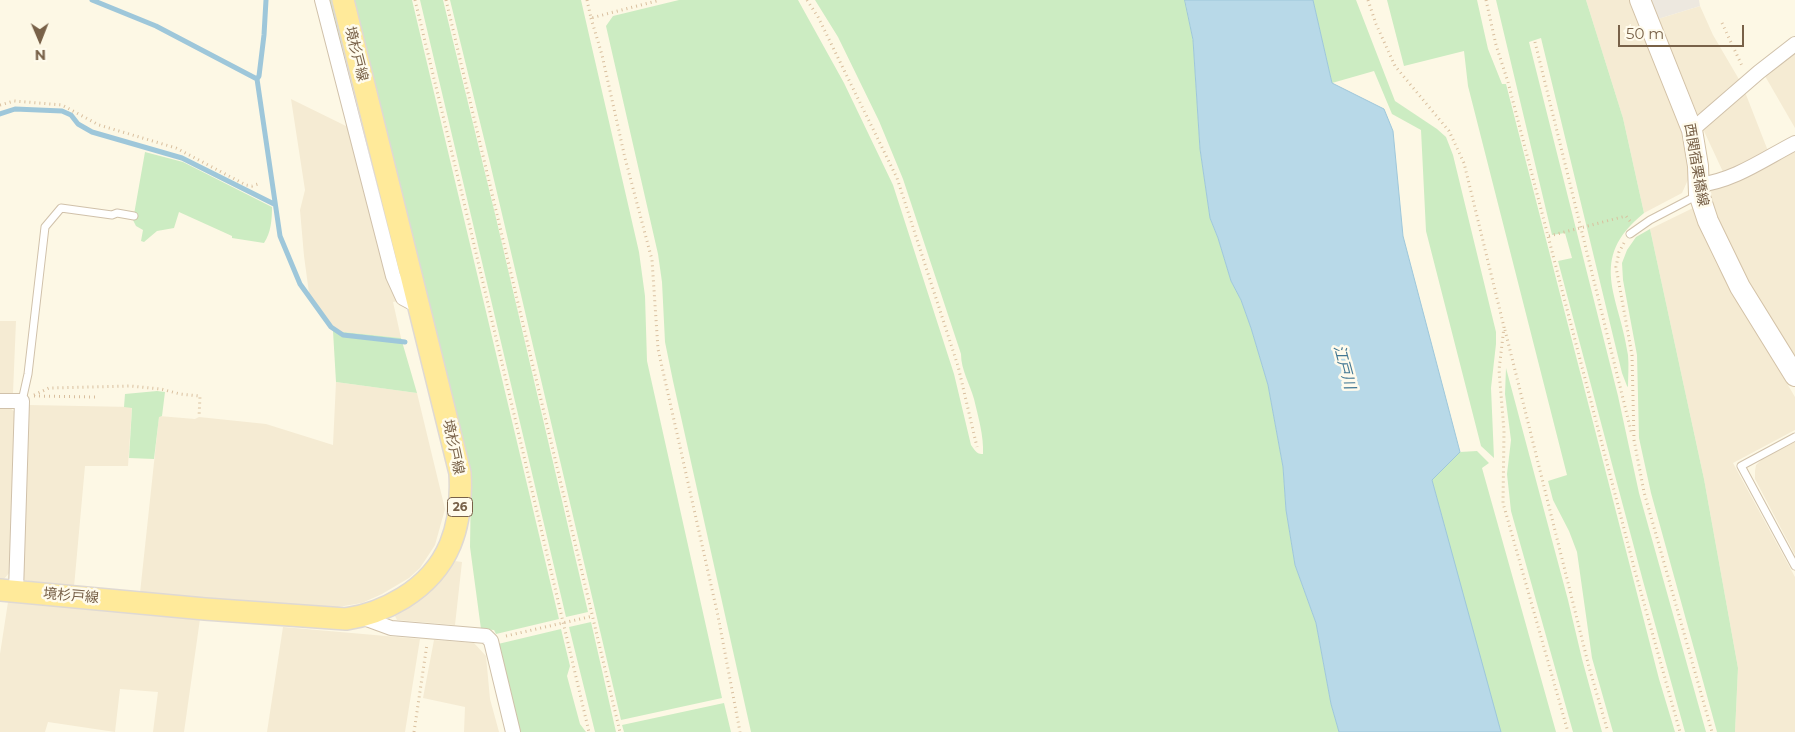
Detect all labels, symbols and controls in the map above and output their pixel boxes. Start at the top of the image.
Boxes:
north arrow [15,15,65,65]
scale bar [1620,15,1746,47]
text: 50 m [1626,24,1664,43]
street label: 境杉戸線 [341,25,371,83]
text: N [34,46,46,64]
street label: 西関宿栗橋線 [1680,122,1712,208]
water label: 江戸川 [1329,343,1359,391]
street label: 境杉戸線 [439,418,467,476]
road number: 26 [448,498,472,516]
street label: 境杉戸線 [42,585,100,607]

